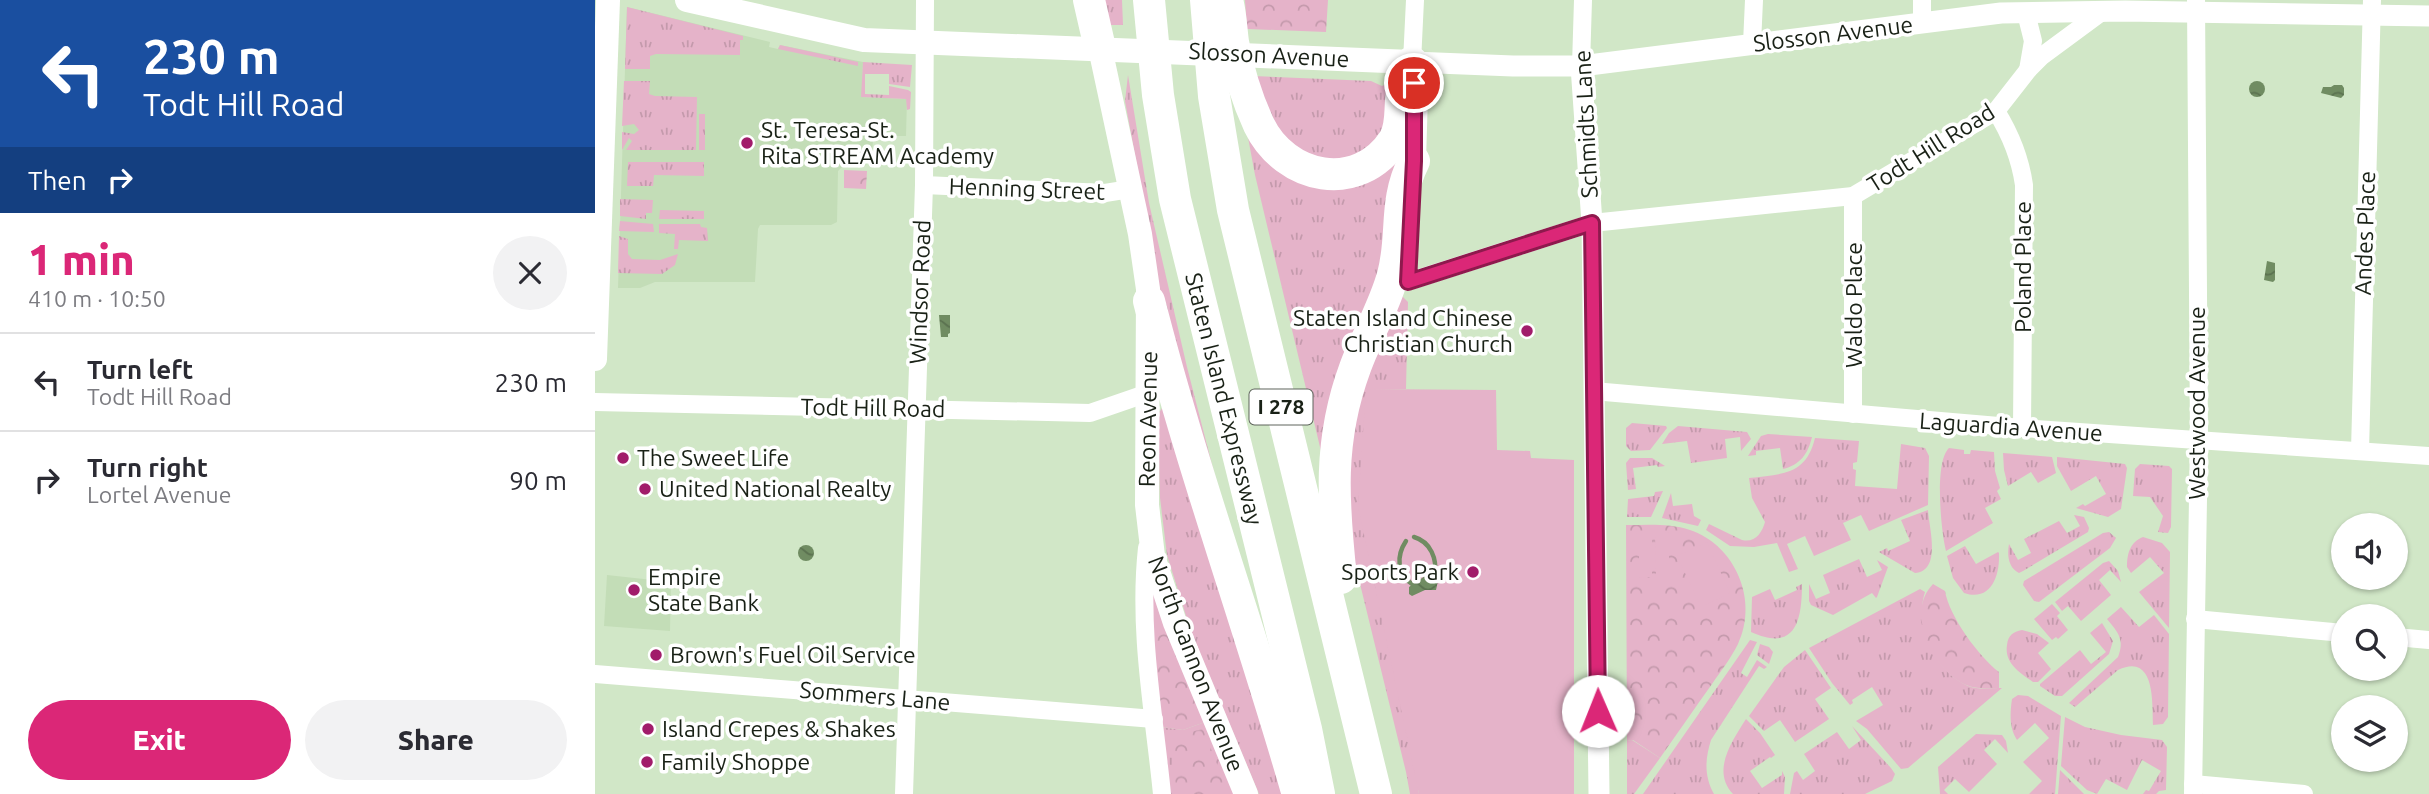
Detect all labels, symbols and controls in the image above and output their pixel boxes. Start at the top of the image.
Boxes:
street label: Slosson Avenue [1752,11,1914,56]
icon: left [28,28,119,119]
text: 230 m [143,28,280,83]
street label: Slosson Avenue [1188,38,1350,71]
street label: Schmidts Lane [1569,49,1602,199]
pin [1384,53,1444,113]
icon: arrive [1395,64,1433,102]
text: Todt Hill Road [143,86,345,122]
street label: Todt Hill Road [1863,99,1999,197]
place label: St. Teresa-St. Rita STREAM Academy [761,117,994,168]
marker: St. Teresa-St. Rita STREAM Academy [739,135,755,151]
icon: right [101,161,139,199]
text: Then [28,166,87,195]
street label: Andes Place [2350,170,2379,296]
street label: Henning Street [948,173,1106,204]
street label: Poland Place [2010,201,2035,333]
street label: Windsor Road [904,219,935,365]
text: 1 min [28,236,135,283]
button: close [493,236,567,310]
street label: Waldo Place [1841,242,1866,368]
street label: Staten Island Expressway [1181,270,1268,527]
text: 410 m · 10:50 [28,286,166,311]
place label: Staten Island Chinese Christian Church [1293,305,1513,356]
street label: Westwood Avenue [2184,306,2209,500]
marker: Staten Island Chinese Christian Church [1519,323,1535,339]
street label: Reon Avenue [1134,351,1161,487]
text: Turn left [87,355,193,384]
icon: left [28,363,66,401]
text: 230 m [495,368,567,397]
text: Todt Hill Road [87,384,232,409]
road number: I 278 [1249,390,1313,424]
street label: Todt Hill Road [800,394,946,421]
street label: Laguardia Avenue [1918,408,2104,445]
place label: The Sweet Life [637,445,789,470]
marker: The Sweet Life [615,450,631,466]
text: Turn right [87,453,208,482]
icon: right [28,461,66,499]
text: 90 m [509,466,567,495]
place label: United National Realty [659,476,891,501]
marker: United National Realty [637,481,653,497]
text: Lortel Avenue [87,482,231,507]
map controls [2331,513,2408,772]
button: sound [2331,513,2408,590]
street label: North Gannon Avenue [1144,553,1249,775]
place label: Sports Park [1341,559,1459,584]
place label: Empire State Bank [648,564,759,615]
marker: Sports Park [1465,564,1481,580]
marker: Empire State Bank [626,582,642,598]
button: search [2331,604,2408,681]
place label: Brown's Fuel Oil Service [670,642,916,667]
marker: Brown's Fuel Oil Service [648,647,664,663]
position arrow [1561,674,1635,748]
street label: Sommers Lane [799,676,951,715]
button: layers [2331,695,2408,772]
button: Exit [28,700,291,780]
button: Share [305,700,567,780]
place label: Island Crepes & Shakes [662,716,896,741]
marker: Island Crepes & Shakes [640,721,656,737]
place label: Family Shoppe [661,749,810,774]
marker: Family Shoppe [639,754,655,770]

